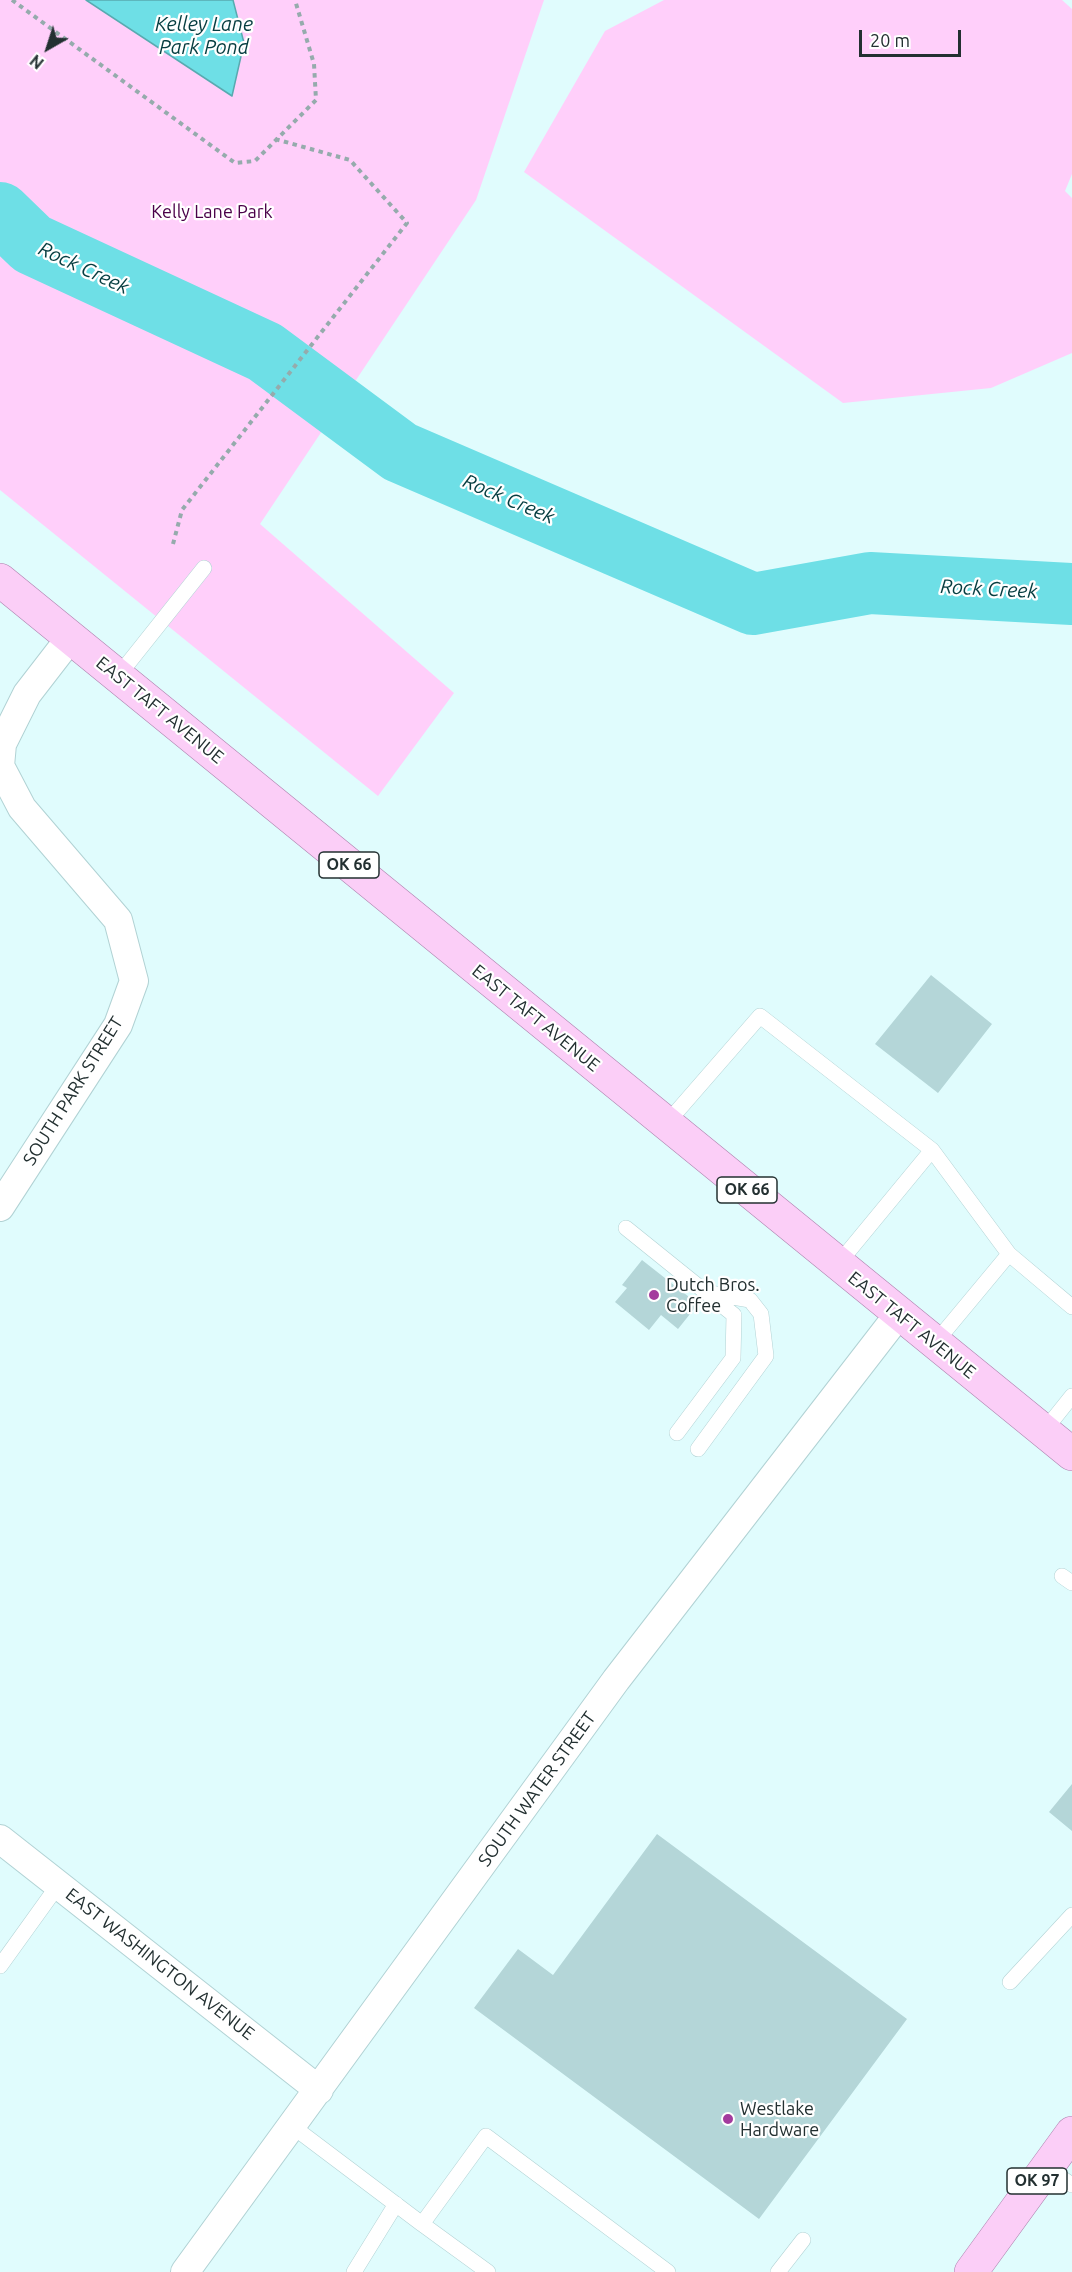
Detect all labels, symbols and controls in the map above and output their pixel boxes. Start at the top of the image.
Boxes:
water label: Kelley Lane Park Pond [155,12,253,59]
north arrow [18,18,78,78]
scale bar [862,18,964,56]
text: 20 m [870,30,910,50]
text: N [26,51,47,73]
park label: Kelly Lane Park [151,201,273,223]
water label: Rock Creek [35,237,133,299]
water label: Rock Creek [459,469,559,529]
water label: Rock Creek [940,574,1038,604]
street label: EAST TAFT AVENUE [92,652,228,768]
road number: OK 66 [319,852,379,878]
street label: EAST TAFT AVENUE [468,960,604,1076]
street label: SOUTH PARK STREET [18,1013,128,1169]
road number: OK 66 [717,1177,777,1203]
street label: EAST TAFT AVENUE [844,1267,980,1383]
place label: Dutch Bros. Coffee [666,1274,760,1316]
marker: Dutch Bros. Coffee [647,1288,661,1302]
street label: SOUTH WATER STREET [474,1707,600,1871]
street label: EAST WASHINGTON AVENUE [61,1884,259,2044]
place label: Westlake Hardware [740,2098,819,2140]
marker: Westlake Hardware [721,2112,735,2126]
road number: OK 97 [1007,2168,1067,2194]

